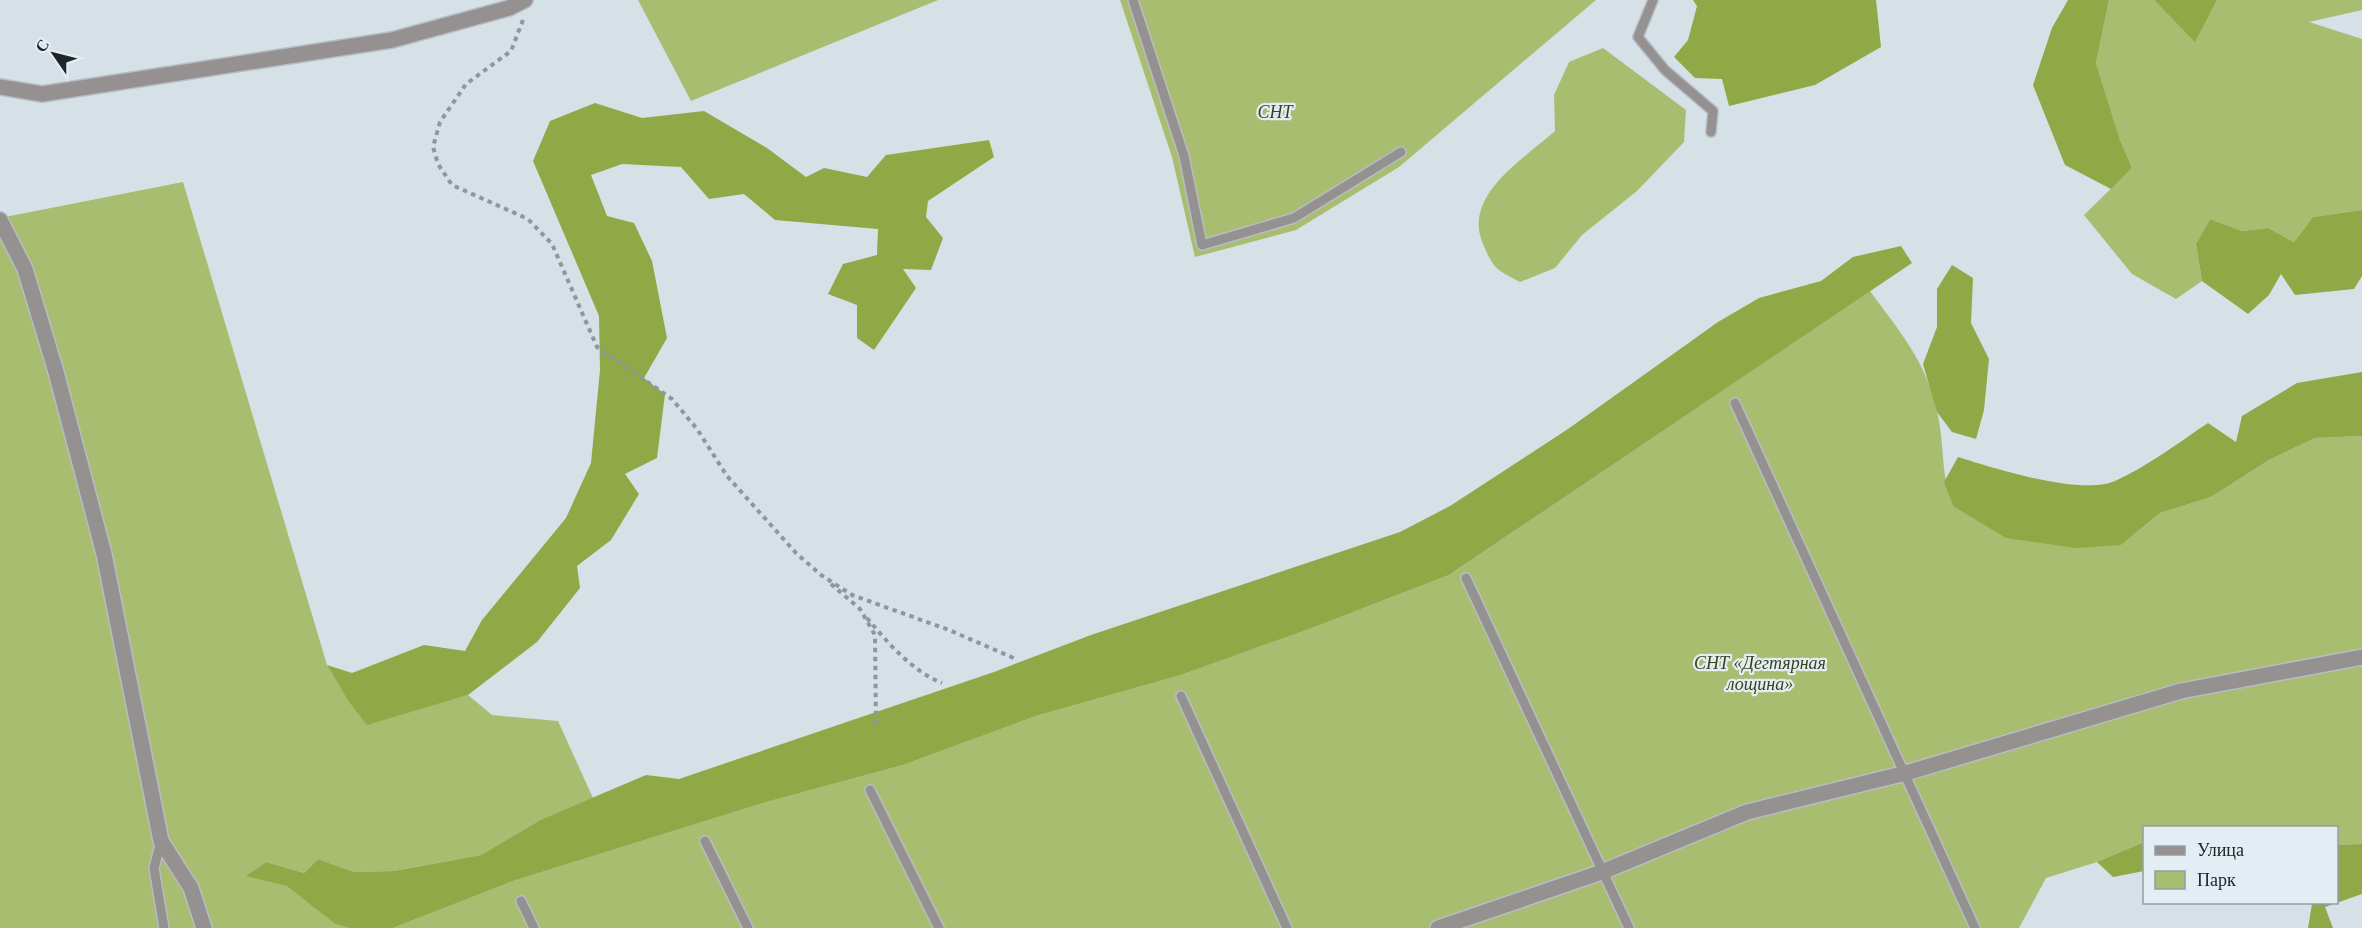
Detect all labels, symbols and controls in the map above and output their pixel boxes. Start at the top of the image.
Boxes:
north arrow [24,24,84,84]
text: С [32,36,52,55]
park label: СНТ [1257,102,1294,122]
park label: СНТ «Дегтярная лощина» [1694,653,1826,694]
legend [2143,826,2338,904]
text: Улица [2197,840,2244,860]
text: Парк [2197,870,2236,890]

